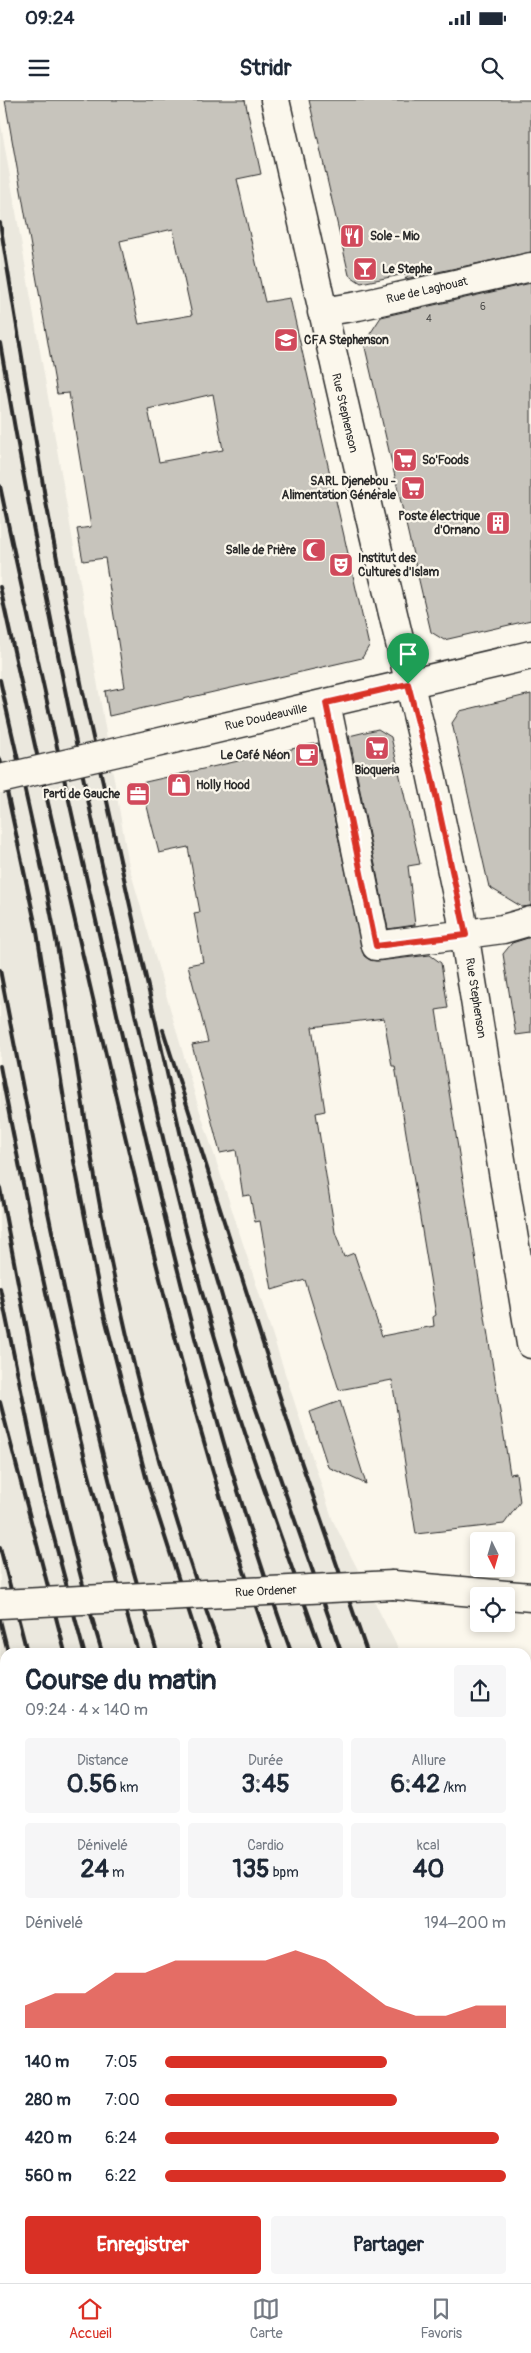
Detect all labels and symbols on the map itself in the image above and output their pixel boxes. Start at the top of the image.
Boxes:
restaurant icon: Sole - Mio [339,223,365,249]
place label: Sole - Mio [370,229,420,244]
bar icon: Le Stephe [352,256,378,282]
place label: Le Stephe [382,262,433,277]
street label: Rue de Laghouat [385,274,469,307]
house number: 6 [480,301,486,313]
house number: 4 [426,313,432,325]
school or university icon: CFA Stephenson [273,327,299,353]
place label: CFA Stephenson [304,333,389,348]
street label: Rue Stephenson [328,372,361,455]
supermarket icon: So'Foods [392,447,418,473]
place label: So'Foods [422,453,469,468]
place label: SARL Djenebou - Alimentation Générale [282,474,397,503]
supermarket icon: SARL Djenebou - Alimentation Générale [400,475,426,501]
place label: Poste électrique d'Ornano [398,509,481,538]
building icon: Poste électrique d'Ornano [485,510,511,536]
mosque icon: Salle de Prière [301,537,327,563]
place label: Salle de Prière [226,543,297,558]
place label: Institut des Cultures d'Islam [358,551,440,580]
theatre icon: Institut des Cultures d'Islam [328,552,354,578]
pin [387,633,429,684]
street label: Rue Doudeauville [224,701,309,734]
supermarket icon: Bioqueria [364,735,390,761]
cafe icon: Le Café Néon [294,742,320,768]
place label: Le Café Néon [220,748,290,763]
place label: Bioqueria [355,763,400,778]
shop icon: Holly Hood [166,772,192,798]
place label: Holly Hood [196,778,250,793]
office icon: Parti de Gauche [125,781,151,807]
place label: Parti de Gauche [43,787,121,802]
street label: Rue Stephenson [462,957,489,1040]
north arrow [470,1532,515,1578]
street label: Rue Ordener [235,1582,298,1601]

